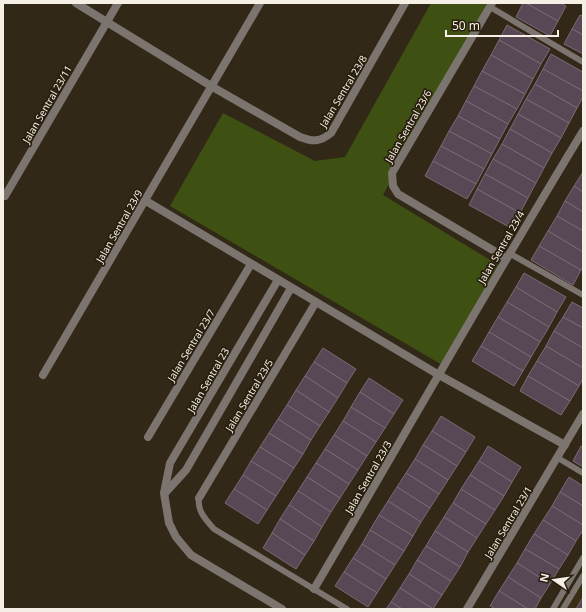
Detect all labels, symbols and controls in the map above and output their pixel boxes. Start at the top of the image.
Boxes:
scale bar [446,12,558,38]
text: 50 m [452,17,480,34]
street label: Jalan Sentral 23/8 [315,52,370,131]
street label: Jalan Sentral 23/11 [19,63,75,146]
street label: Jalan Sentral 23/6 [381,87,435,166]
street label: Jalan Sentral 23/9 [92,187,146,266]
street label: Jalan Sentral 23/4 [474,208,528,287]
street label: Jalan Sentral 23/7 [165,307,217,383]
street label: Jalan Sentral 23 [185,346,231,414]
street label: Jalan Sentral 23/5 [221,356,276,435]
street label: Jalan Sentral 23/3 [341,438,395,517]
street label: Jalan Sentral 23/1 [480,483,535,562]
north arrow [534,560,574,600]
text: N [535,572,552,584]

